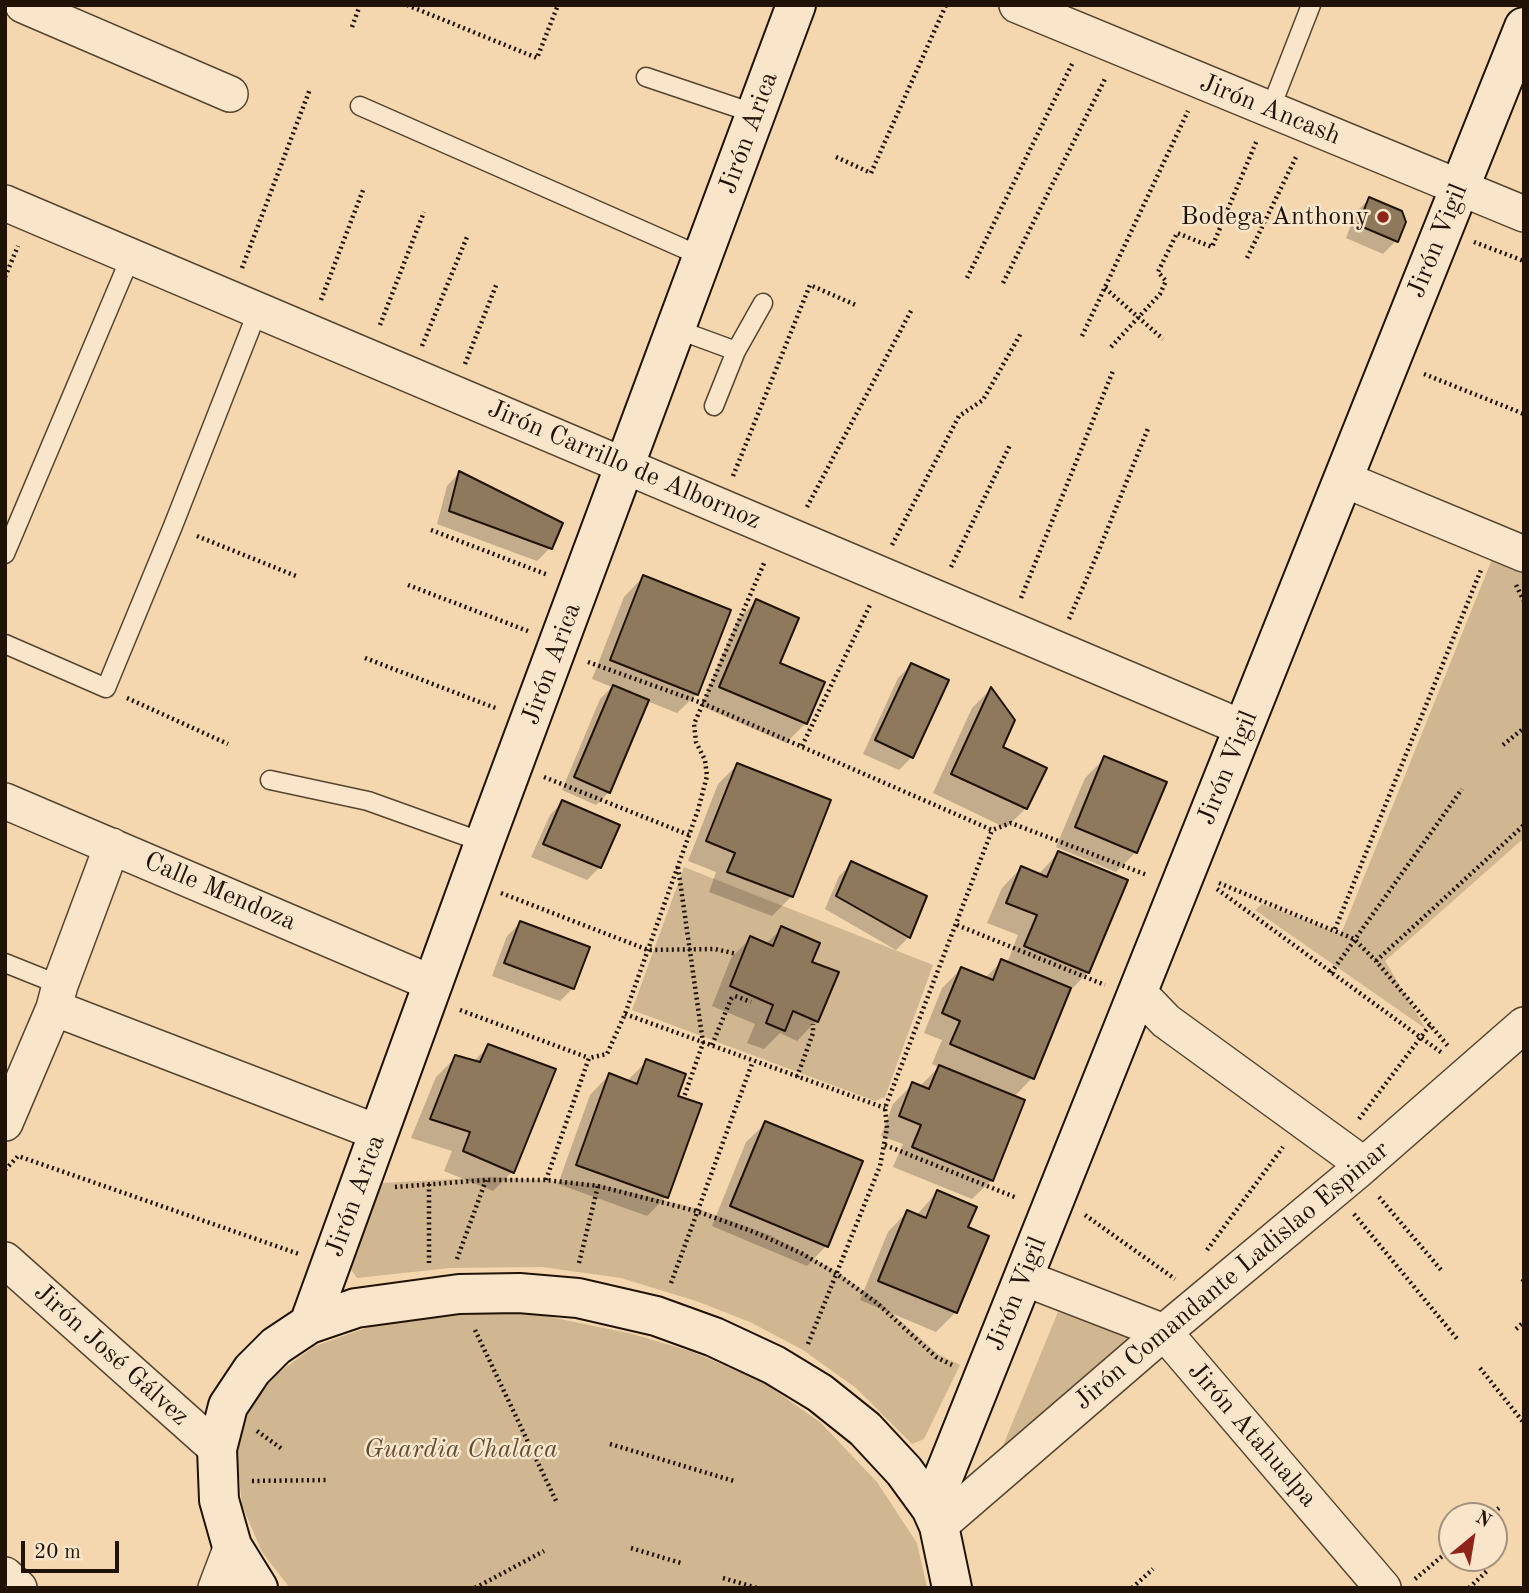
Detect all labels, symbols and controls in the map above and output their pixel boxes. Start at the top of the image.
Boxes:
street label: Jirón Arica [713,68,785,198]
street label: Jirón Ancash [1195,68,1345,152]
street label: Jirón Vigil [1401,180,1475,302]
place label: Bodega Anthony [1181,201,1369,233]
marker: Bodega Anthony [1375,209,1391,225]
street label: Jirón Carrillo de Albornoz [483,393,765,537]
street label: Jirón Arica [516,599,588,729]
street label: Jirón Vigil [1191,707,1265,829]
street label: Calle Mendoza [139,846,301,938]
street label: Jirón Arica [320,1131,392,1261]
street label: Jirón Comandante Ladislao Espinar [1068,1135,1396,1417]
street label: Jirón Vigil [980,1233,1054,1355]
street label: Jirón José Gálvez [27,1277,195,1433]
street label: Jirón Atahualpa [1181,1356,1323,1514]
park label: Guardia Chalaca [364,1434,558,1466]
north arrow [1438,1502,1508,1572]
text: N [1472,1508,1494,1532]
scale bar [24,1526,122,1570]
text: 20 m [34,1542,81,1563]

